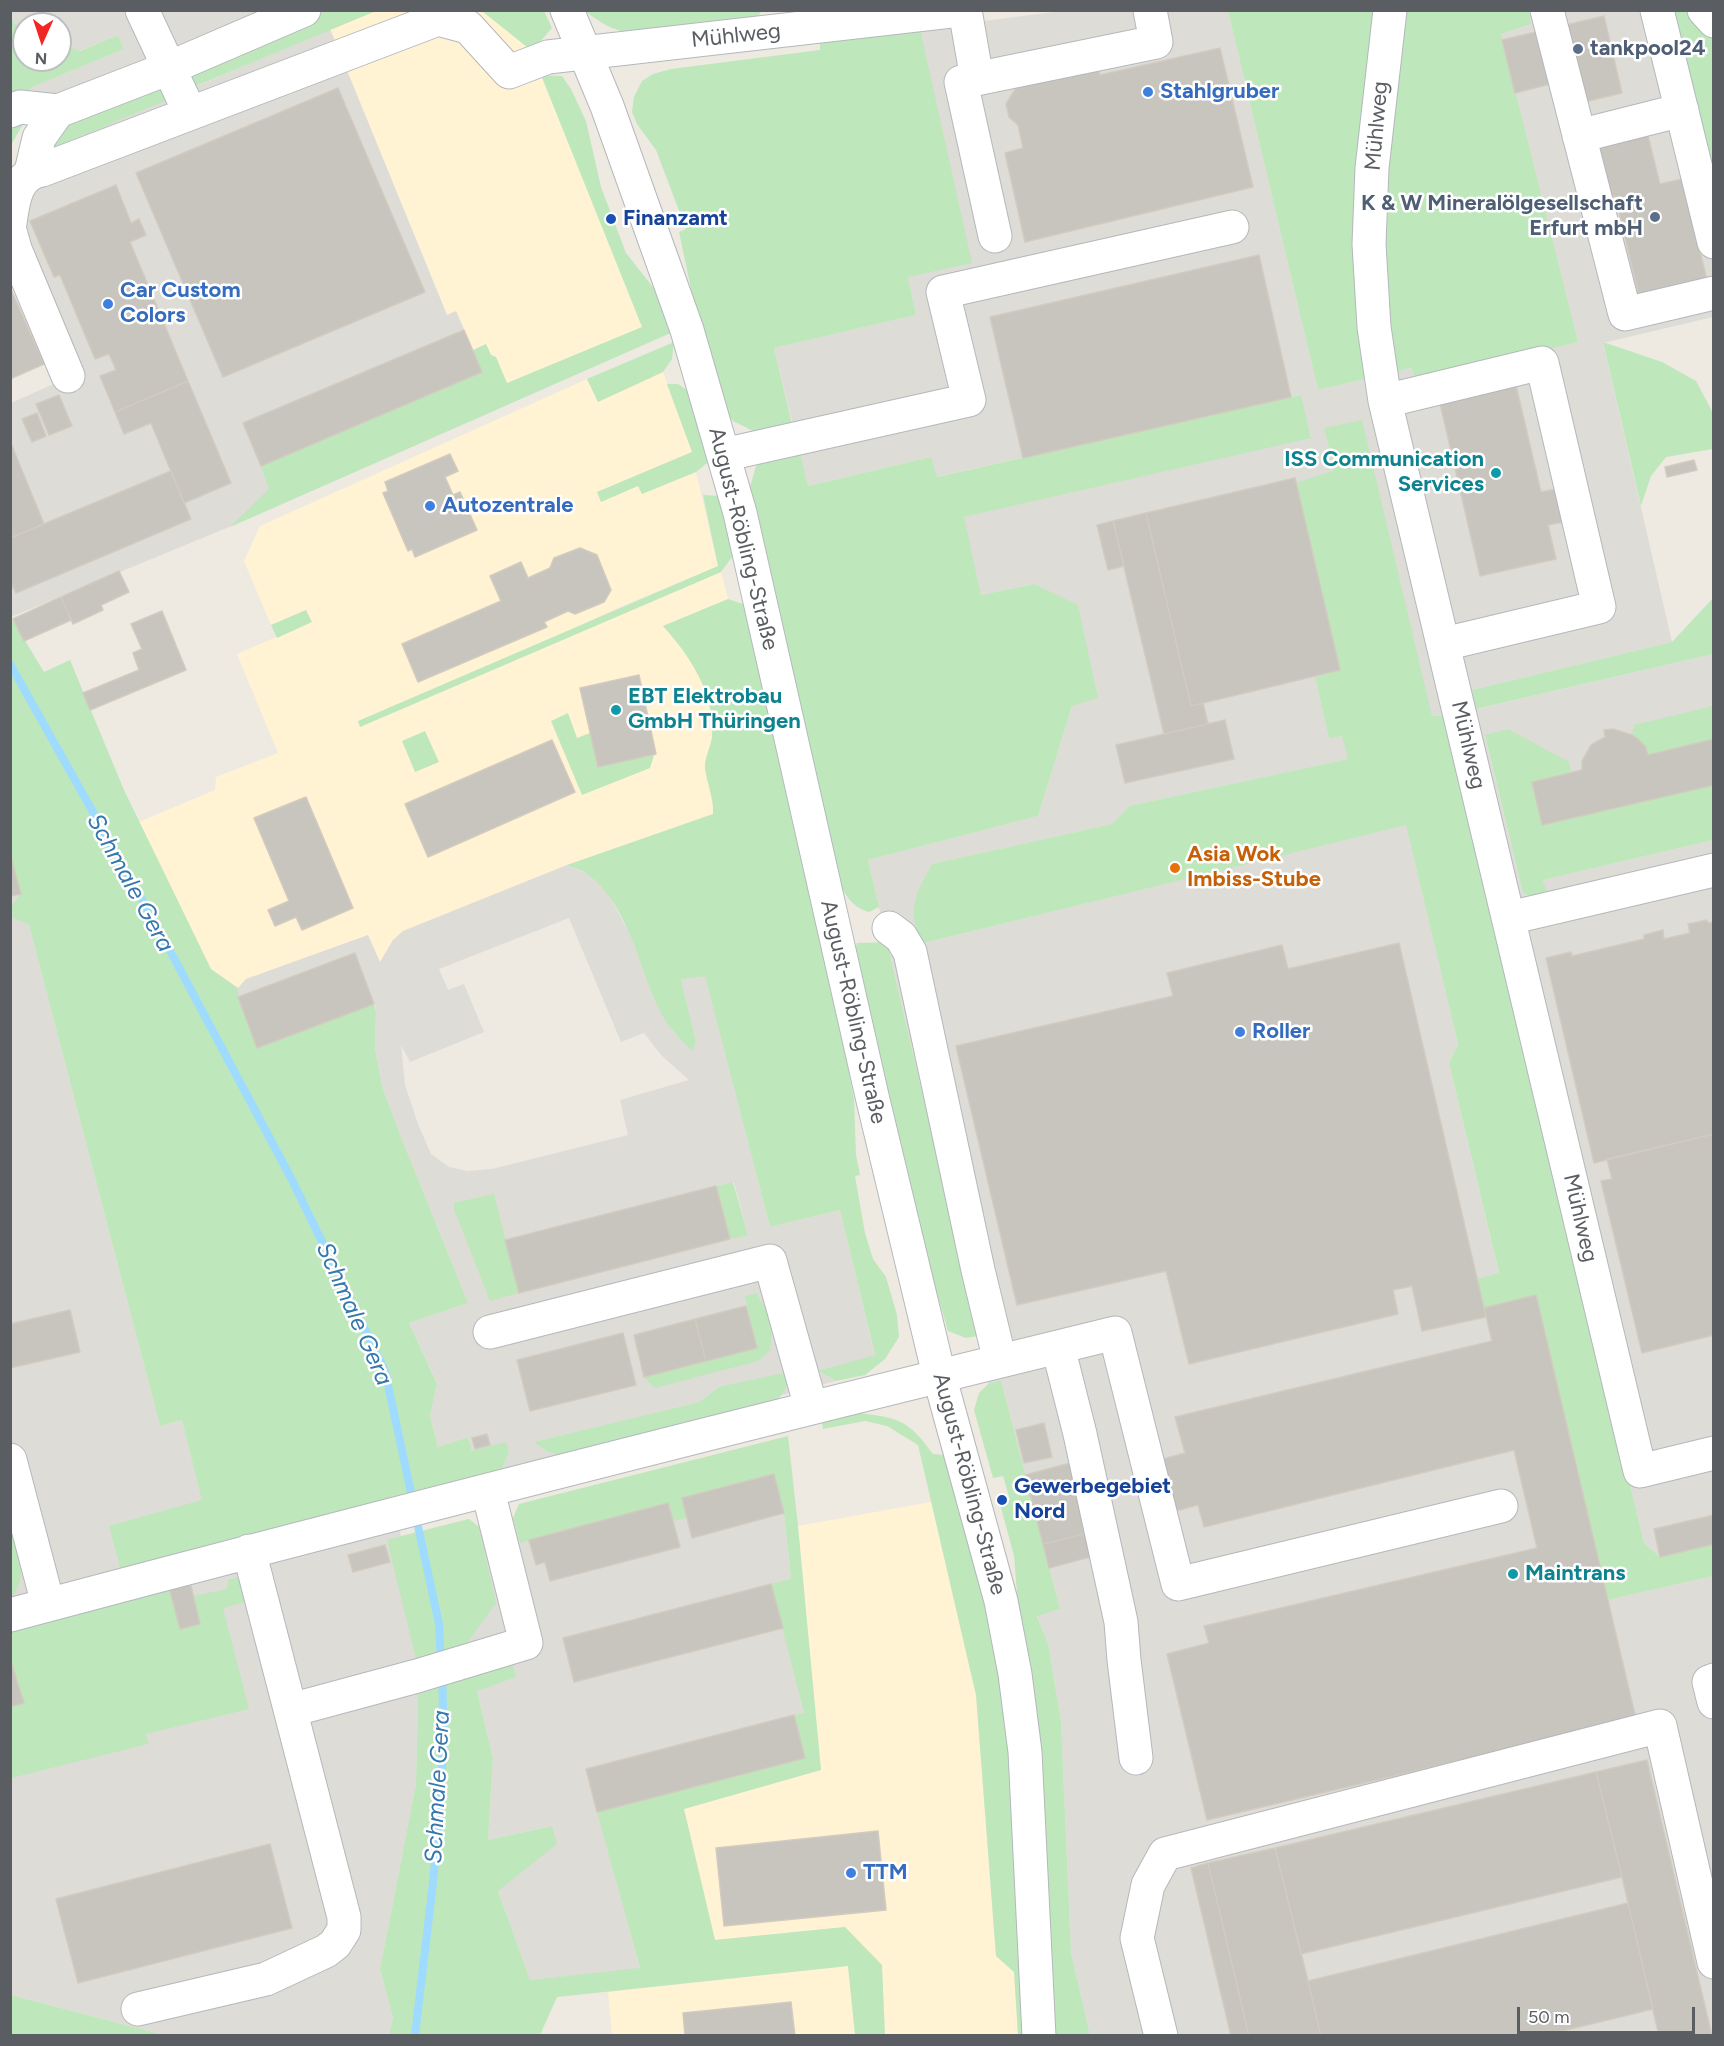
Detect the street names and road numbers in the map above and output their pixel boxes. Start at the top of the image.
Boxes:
street label: Mühlweg [690,18,782,54]
street label: Mühlweg [1360,80,1394,172]
street label: August-Röbling-Straße [703,425,783,653]
street label: Mühlweg [1445,698,1491,792]
street label: August-Röbling-Straße [814,898,892,1126]
street label: Mühlweg [1557,1171,1603,1265]
street label: August-Röbling-Straße [927,1370,1011,1598]

